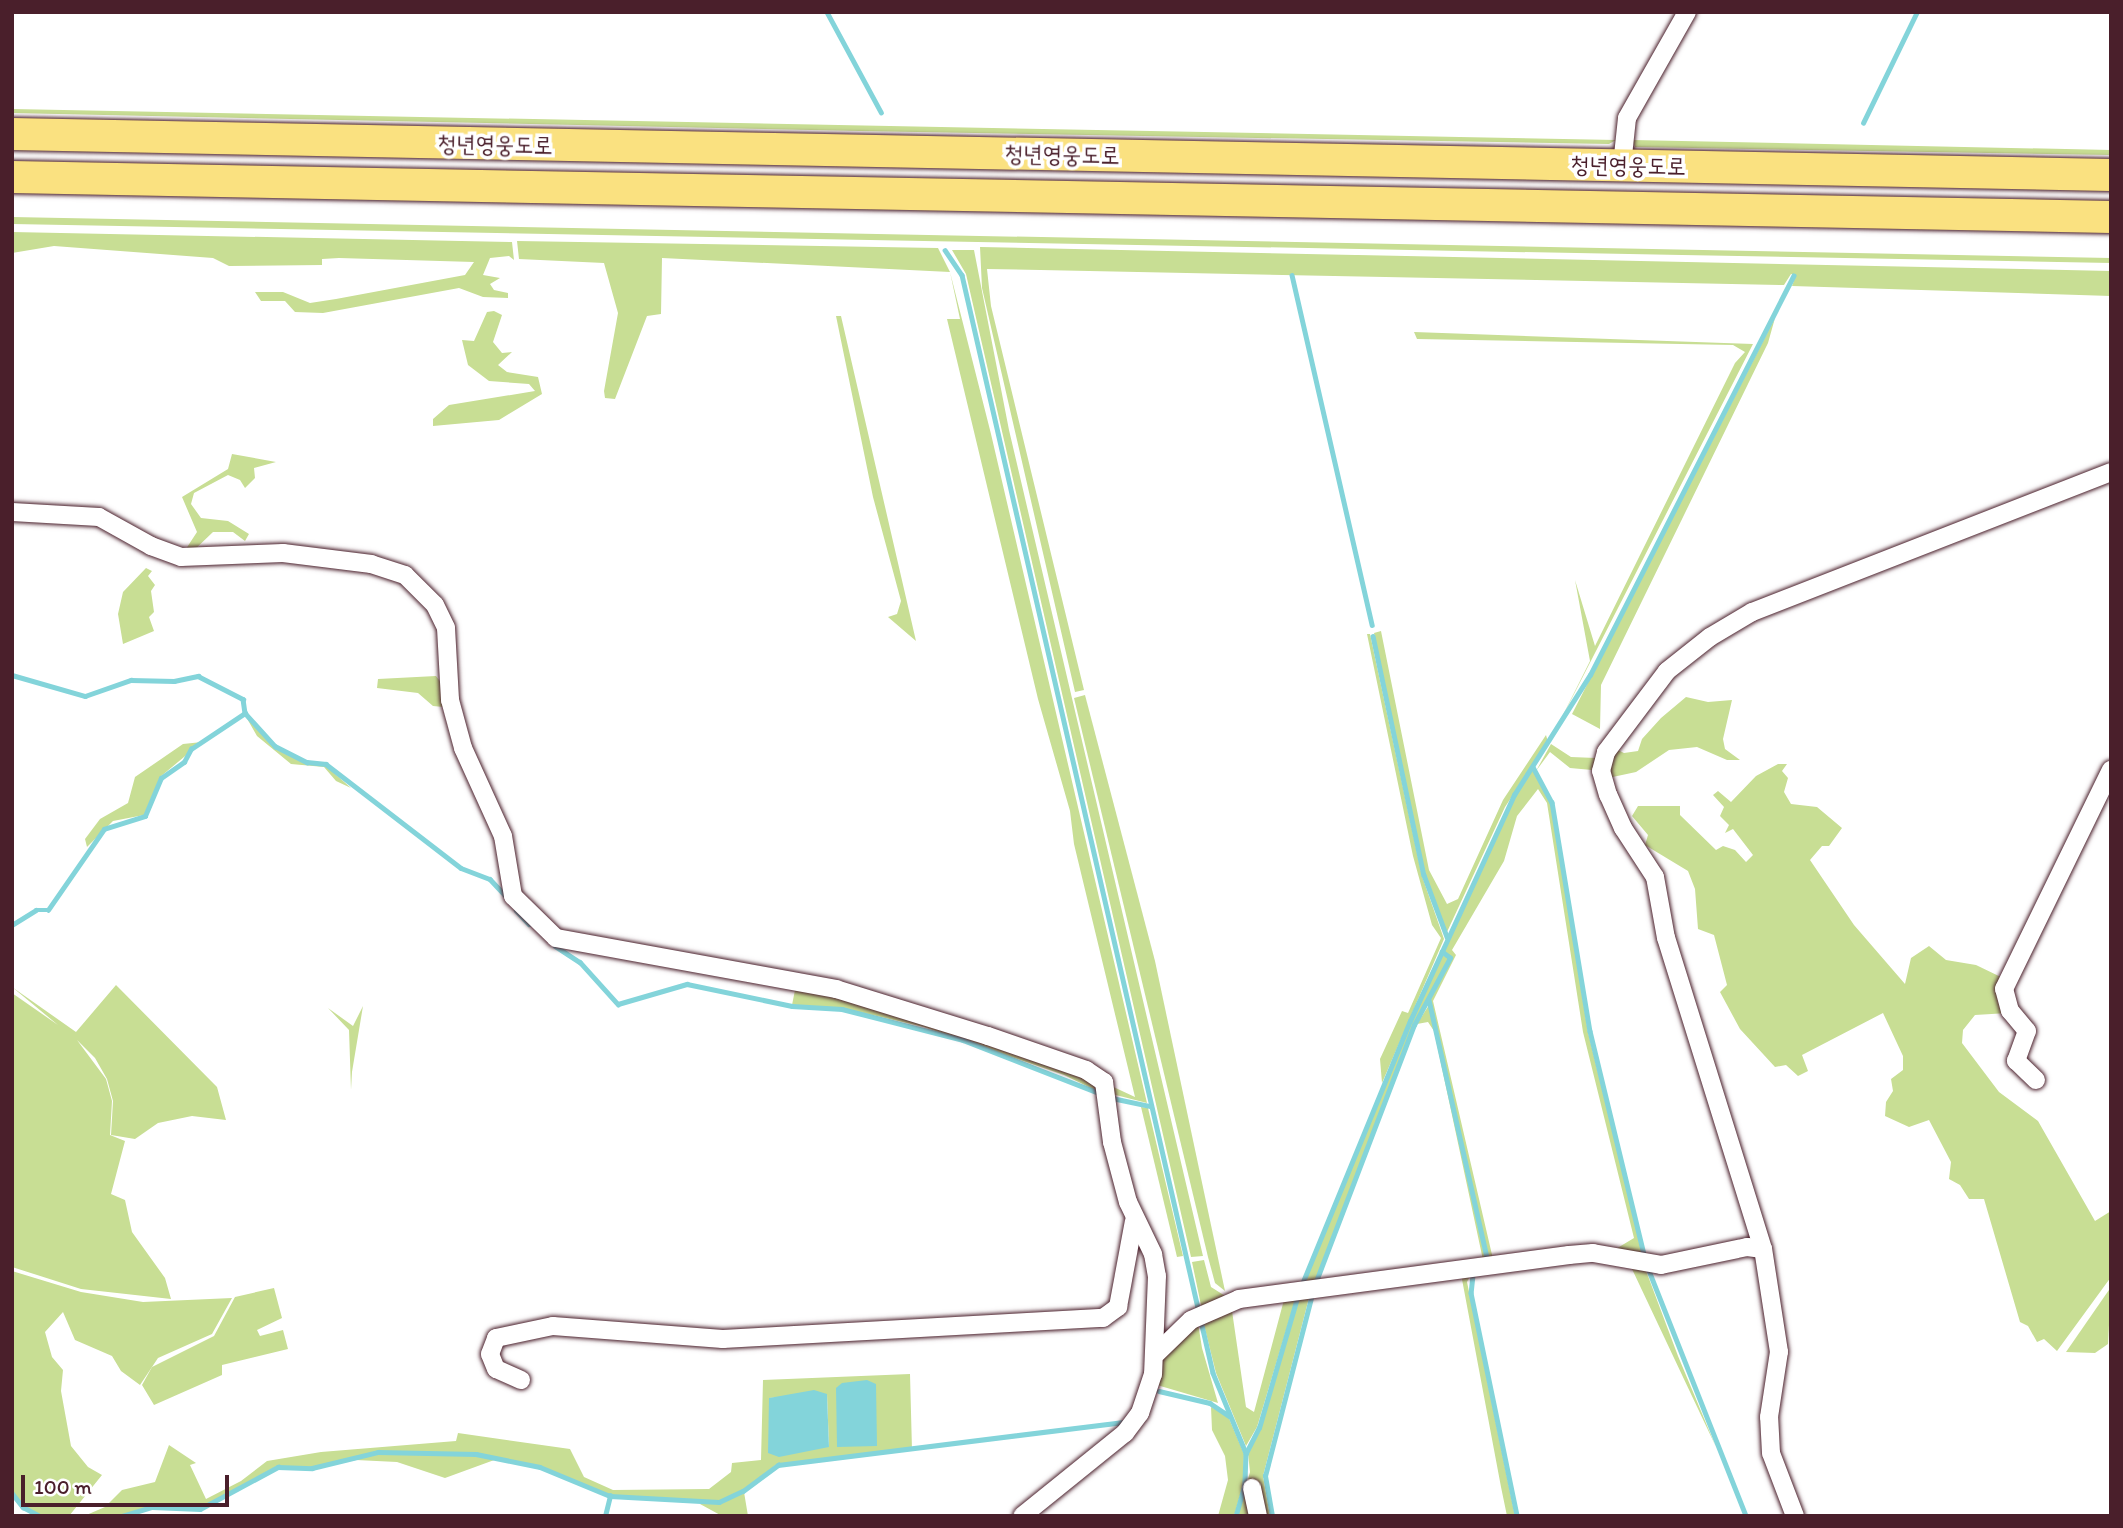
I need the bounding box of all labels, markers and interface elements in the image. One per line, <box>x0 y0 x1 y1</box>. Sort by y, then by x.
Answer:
street label: 청년영웅도로 <box>437 129 553 159</box>
street label: 청년영웅도로 <box>1004 139 1120 169</box>
street label: 청년영웅도로 <box>1570 150 1686 180</box>
scale bar <box>24 1462 233 1506</box>
text: 100 m <box>34 1474 92 1499</box>

